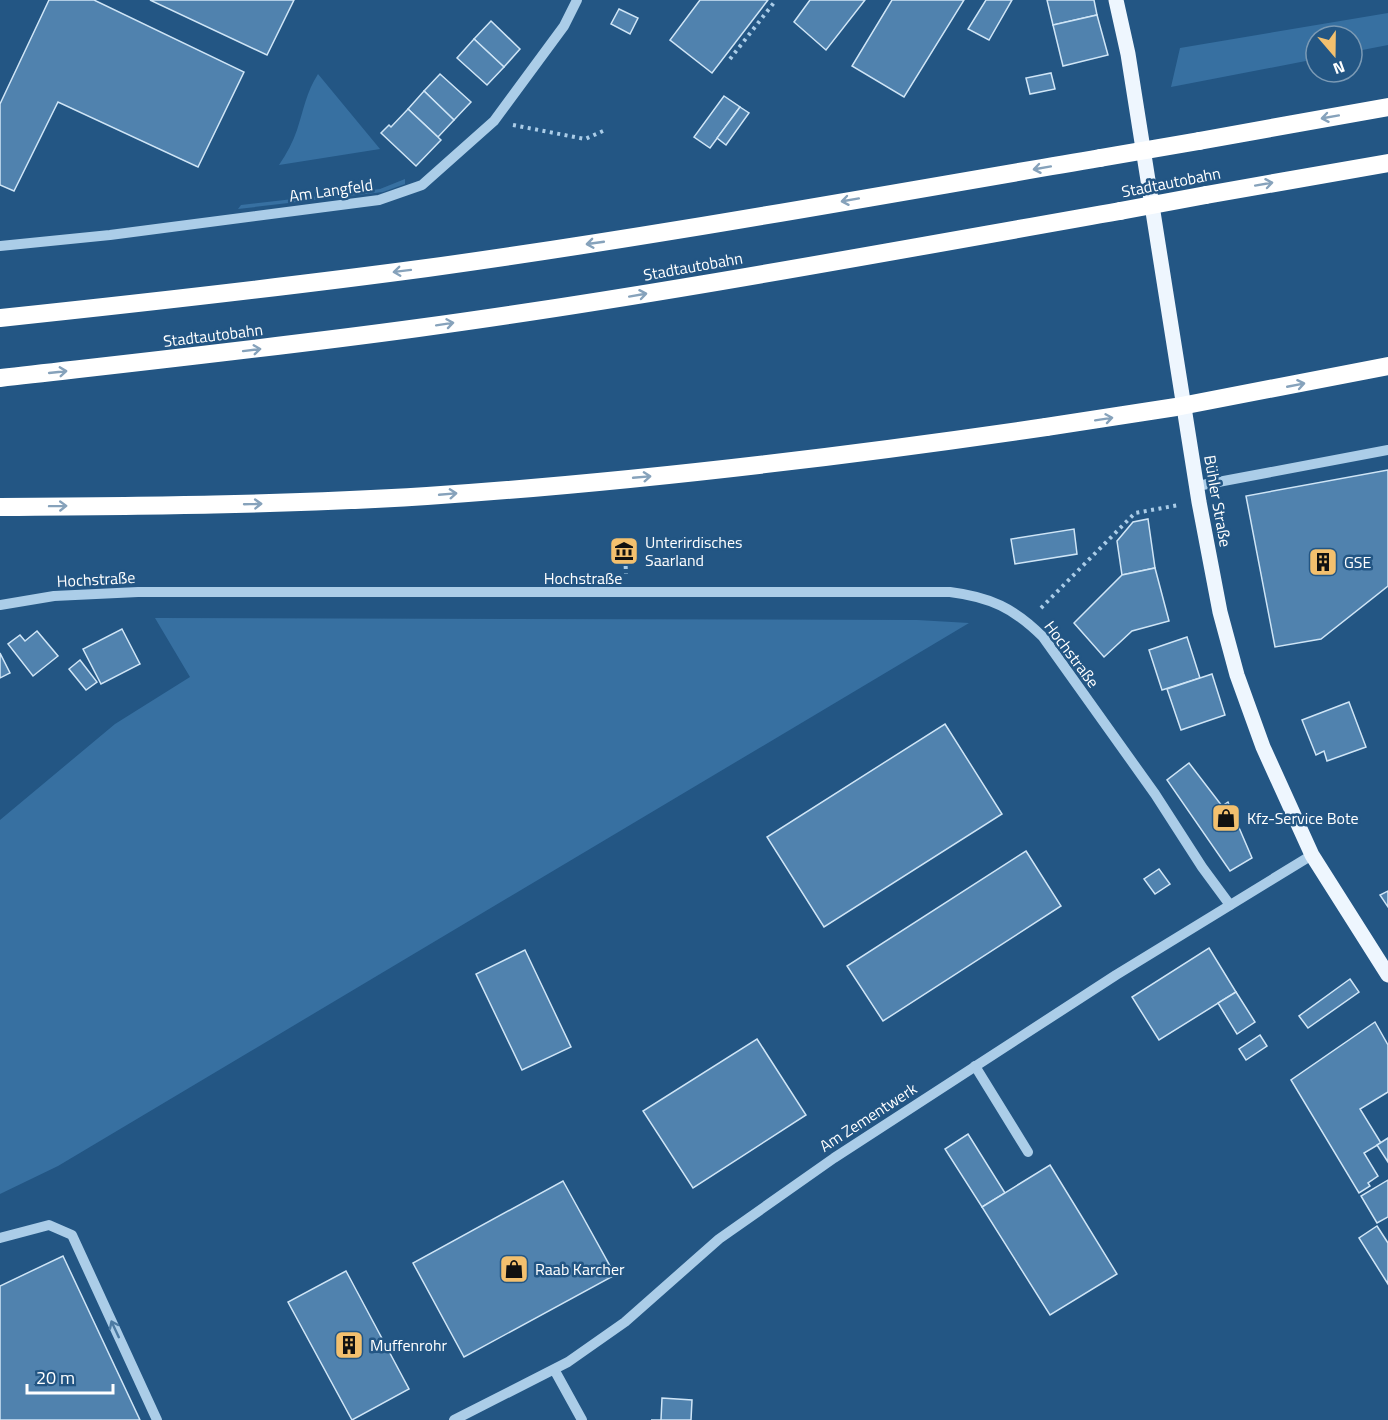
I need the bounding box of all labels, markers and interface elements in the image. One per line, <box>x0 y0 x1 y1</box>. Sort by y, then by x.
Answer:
north arrow <box>1304 24 1364 84</box>
text: N <box>1330 55 1348 81</box>
one-way arrow <box>1321 112 1341 123</box>
street label: Stadtautobahn <box>1119 161 1223 203</box>
one-way arrow <box>1033 162 1052 173</box>
street label: Am Langfeld <box>288 172 374 208</box>
one-way arrow <box>1254 179 1273 190</box>
one-way arrow <box>840 195 860 206</box>
one-way arrow <box>586 237 606 248</box>
street label: Stadtautobahn <box>641 245 745 287</box>
one-way arrow <box>393 265 413 276</box>
one-way arrow <box>628 289 647 300</box>
street label: Stadtautobahn <box>162 317 264 353</box>
one-way arrow <box>435 319 455 330</box>
one-way arrow <box>242 344 261 355</box>
one-way arrow <box>48 366 68 377</box>
one-way arrow <box>1285 379 1305 390</box>
one-way arrow <box>1093 413 1113 424</box>
street label: Bühler Straße <box>1198 453 1238 549</box>
one-way arrow <box>632 471 652 482</box>
one-way arrow <box>438 488 458 499</box>
one-way arrow <box>243 498 263 509</box>
one-way arrow <box>48 501 68 512</box>
place label: Unterirdisches Saarland <box>645 530 742 572</box>
museum icon: Unterirdisches Saarland <box>608 535 640 567</box>
building icon: GSE <box>1307 546 1339 578</box>
place label: GSE <box>1344 550 1372 574</box>
street label: Hochstraße <box>56 565 136 593</box>
street label: Hochstraße <box>544 566 622 590</box>
street label: Hochstraße <box>1039 615 1105 693</box>
shop icon: Kfz-Service Bote <box>1210 802 1242 834</box>
place label: Kfz-Service Bote <box>1247 806 1359 830</box>
street label: Am Zementwerk <box>815 1076 922 1158</box>
shop icon: Raab Karcher <box>498 1253 530 1285</box>
place label: Raab Karcher <box>535 1257 625 1281</box>
one-way arrow <box>109 1320 121 1338</box>
building icon: Muffenrohr <box>333 1329 365 1361</box>
place label: Muffenrohr <box>370 1333 447 1357</box>
scale bar <box>27 1357 112 1395</box>
text: 20 m <box>36 1364 75 1391</box>

